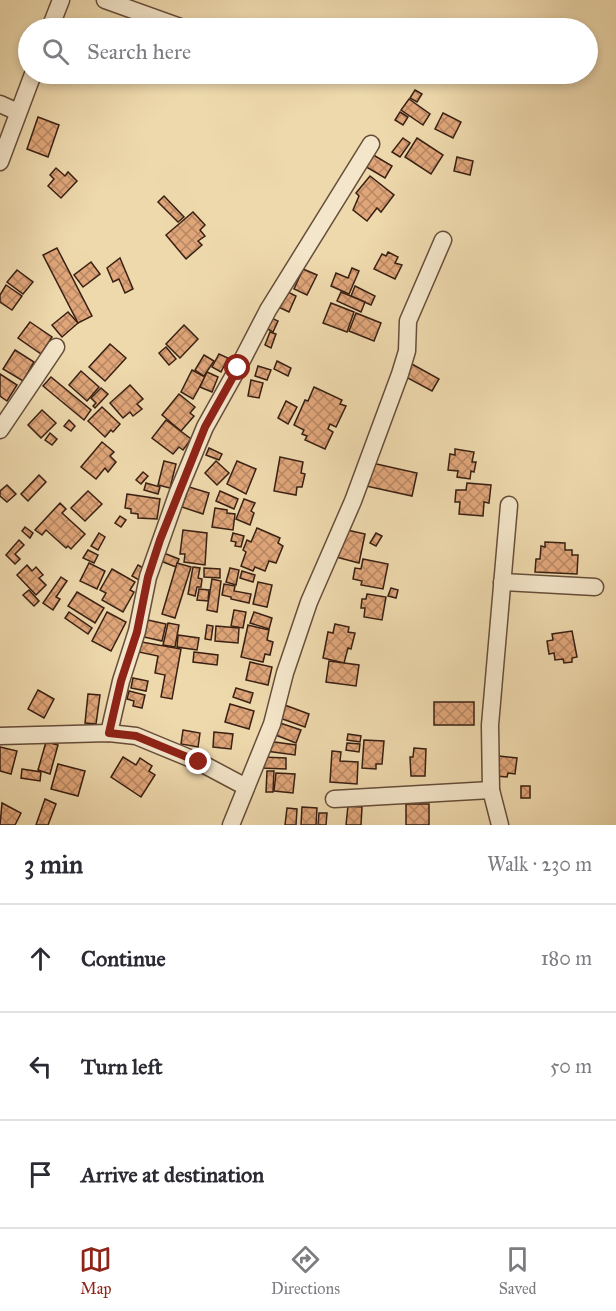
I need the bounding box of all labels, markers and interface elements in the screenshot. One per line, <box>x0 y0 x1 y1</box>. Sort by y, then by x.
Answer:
search box <box>18 18 598 84</box>
icon: search <box>39 35 72 68</box>
text: Search here <box>87 38 191 65</box>
route start <box>224 354 250 380</box>
route end <box>185 748 211 774</box>
text: 3 min <box>24 848 83 880</box>
text: Walk · 230 m <box>487 852 592 876</box>
icon: ahead <box>24 942 57 975</box>
text: Continue <box>81 945 166 972</box>
text: 180 m <box>541 946 592 970</box>
icon: left <box>24 1050 57 1083</box>
text: Turn left <box>81 1053 163 1080</box>
text: 50 m <box>550 1054 592 1078</box>
icon: arrive <box>24 1158 57 1191</box>
text: Arrive at destination <box>81 1161 264 1188</box>
tab: Map <box>79 1243 112 1298</box>
tab: Directions <box>271 1243 340 1298</box>
tab: Saved <box>499 1243 537 1298</box>

